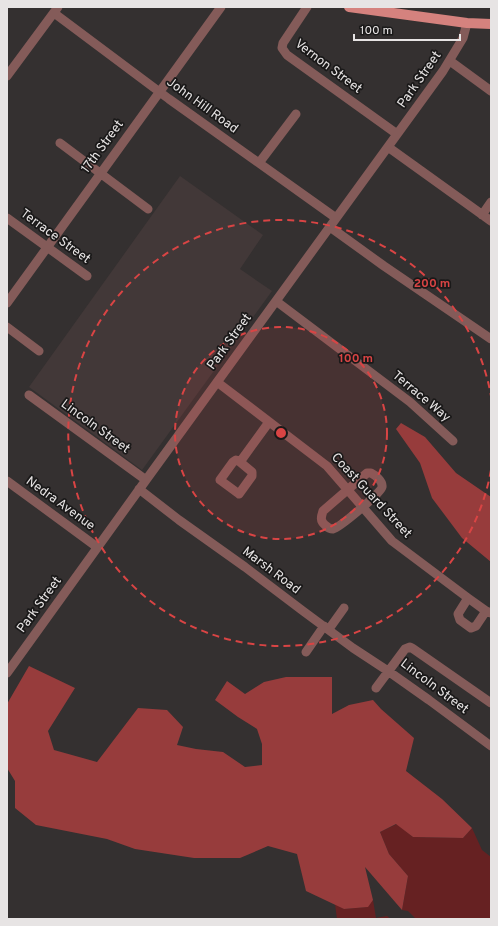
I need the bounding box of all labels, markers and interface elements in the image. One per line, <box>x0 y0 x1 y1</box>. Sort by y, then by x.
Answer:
scale bar <box>354 16 460 42</box>
text: 100 m <box>360 23 393 39</box>
street label: Vernon Street <box>291 36 365 98</box>
street label: Park Street <box>395 48 445 111</box>
street label: John Hill Road <box>163 75 241 137</box>
street label: 17th Street <box>78 117 128 177</box>
street label: Terrace Street <box>17 206 93 268</box>
text: 200 m <box>414 276 450 292</box>
street label: Park Street <box>204 311 256 373</box>
text: 100 m <box>339 351 373 367</box>
street label: Terrace Way <box>389 368 453 426</box>
street label: Lincoln Street <box>57 397 133 457</box>
centre of rings <box>274 426 288 440</box>
street label: Coast Guard Street <box>327 450 415 542</box>
street label: Nedra Avenue <box>22 474 98 534</box>
street label: Marsh Road <box>239 544 303 598</box>
street label: Park Street <box>14 574 66 636</box>
street label: Lincoln Street <box>397 656 471 718</box>

